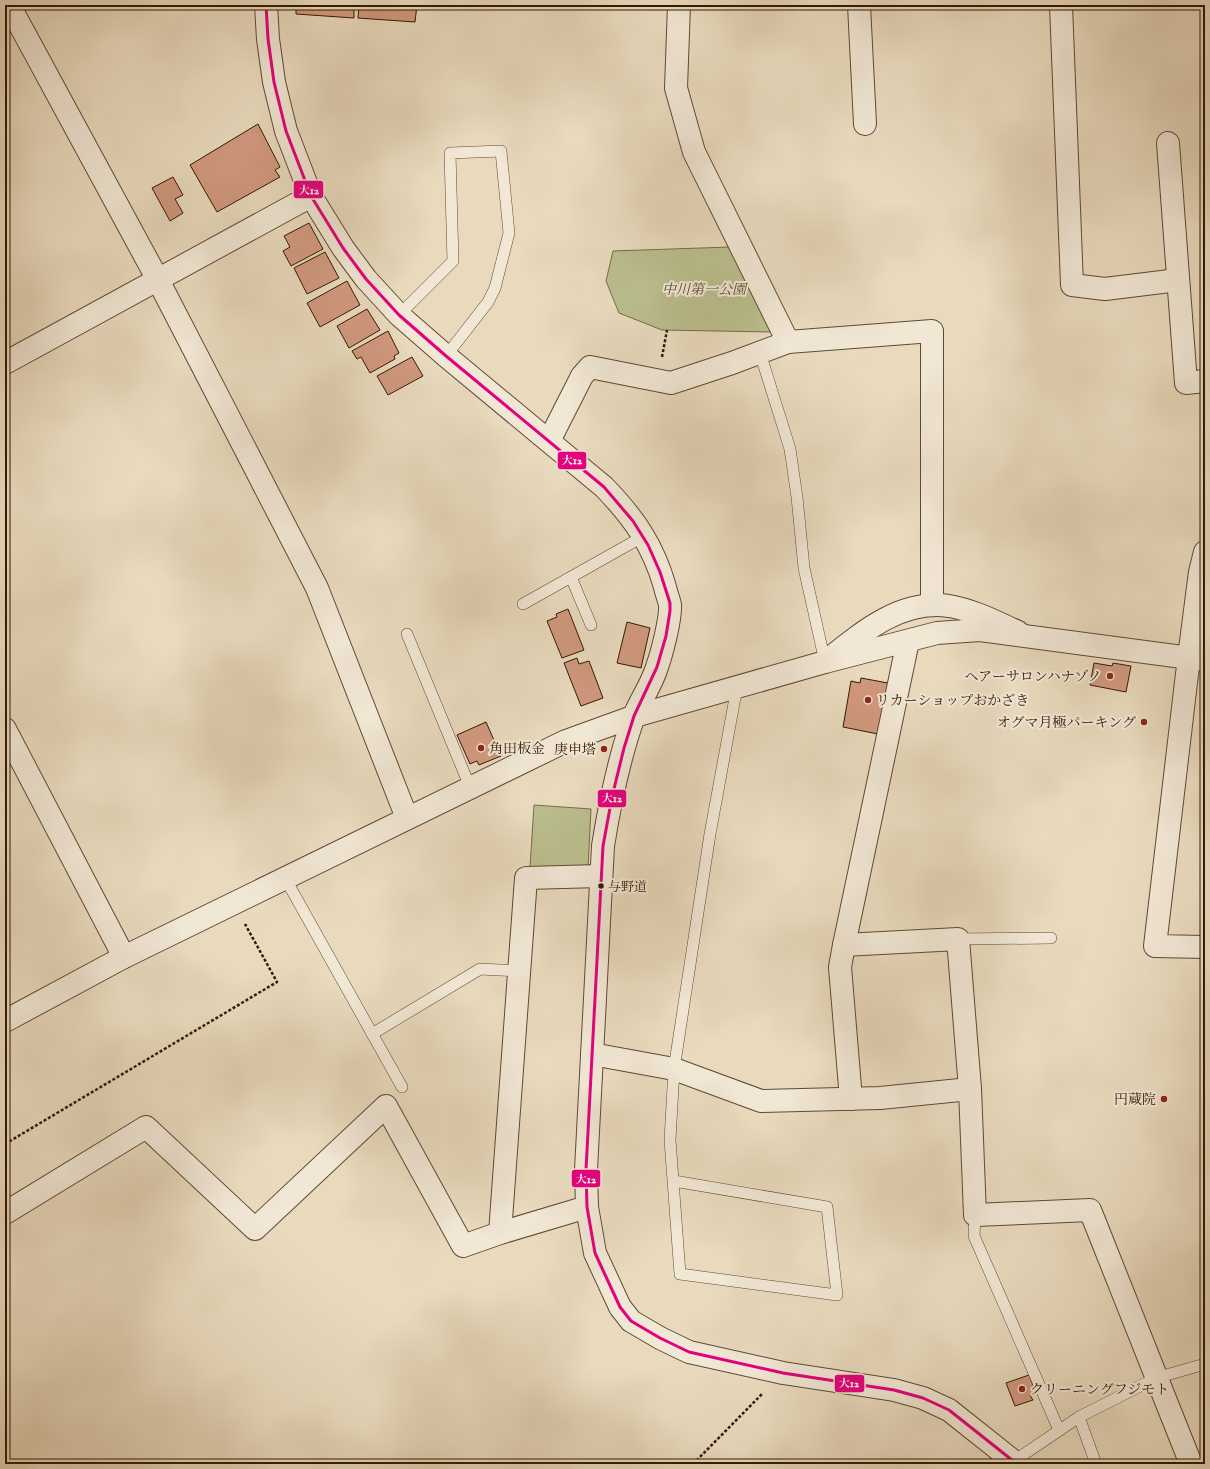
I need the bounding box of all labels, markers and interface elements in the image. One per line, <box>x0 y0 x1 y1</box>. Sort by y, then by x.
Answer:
line badge: 大12 <box>293 180 324 199</box>
text: 大12 <box>299 184 320 198</box>
park label: 中川第一公園 <box>662 281 748 299</box>
line badge: 大12 <box>557 451 587 470</box>
text: 大12 <box>562 454 583 468</box>
place label: ヘアーサロンハナゾノ <box>965 668 1102 686</box>
marker: ヘアーサロンハナゾノ <box>1105 671 1115 681</box>
place label: リカーショップおかざき <box>876 692 1029 710</box>
marker: リカーショップおかざき <box>863 695 873 705</box>
place label: オグマ月極パーキング <box>997 714 1136 732</box>
marker: オグマ月極パーキング <box>1139 717 1149 727</box>
place label: 角田板金 <box>489 740 545 758</box>
place label: 庚申塔 <box>554 741 596 759</box>
marker: 角田板金 <box>476 743 486 753</box>
marker: 庚申塔 <box>599 744 609 754</box>
line badge: 大12 <box>597 789 627 808</box>
text: 大12 <box>602 792 623 806</box>
place label: 与野道 <box>608 879 647 896</box>
marker: 与野道 <box>596 881 606 891</box>
place label: 円蔵院 <box>1114 1091 1156 1109</box>
marker: 円蔵院 <box>1159 1094 1169 1104</box>
line badge: 大12 <box>571 1169 601 1188</box>
text: 大12 <box>576 1173 597 1187</box>
line badge: 大12 <box>834 1374 865 1393</box>
text: 大12 <box>839 1377 860 1391</box>
place label: クリーニングフジモト <box>1030 1381 1169 1399</box>
marker: クリーニングフジモト <box>1017 1384 1027 1394</box>

